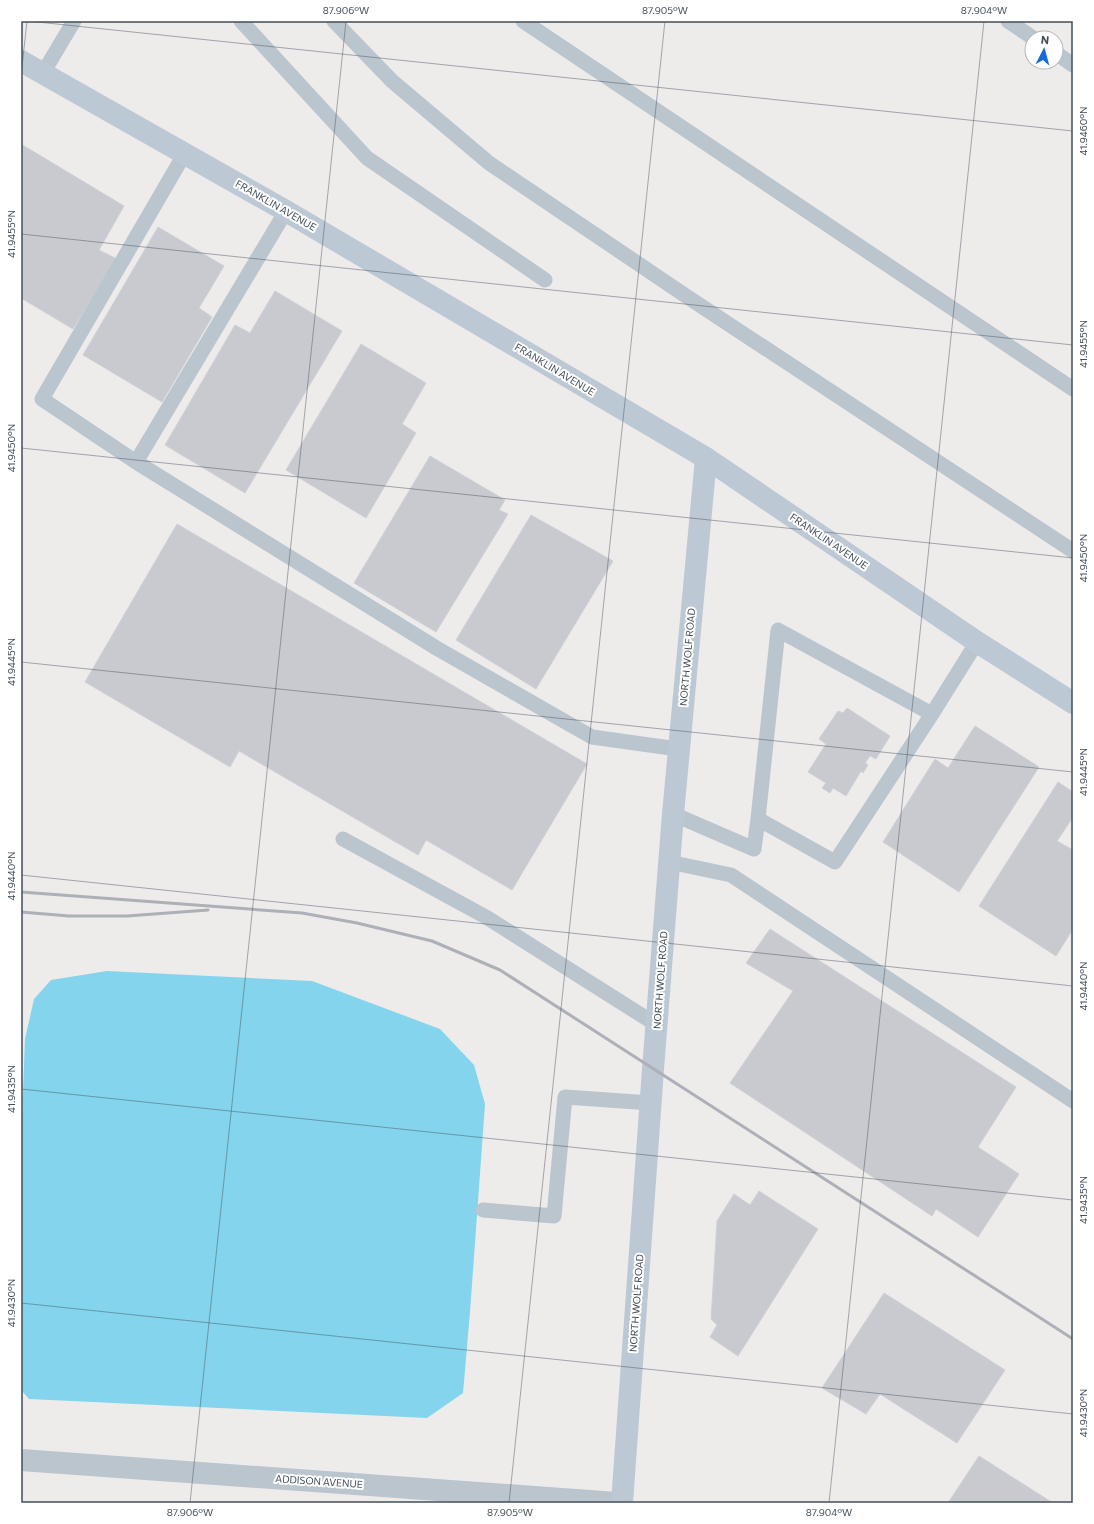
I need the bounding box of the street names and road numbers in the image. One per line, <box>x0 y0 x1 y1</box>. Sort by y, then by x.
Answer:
street label: FRANKLIN AVENUE <box>233 177 319 233</box>
street label: FRANKLIN AVENUE <box>513 340 597 398</box>
street label: FRANKLIN AVENUE <box>788 510 870 572</box>
street label: NORTH WOLF ROAD <box>677 608 697 706</box>
street label: NORTH WOLF ROAD <box>651 931 669 1029</box>
street label: NORTH WOLF ROAD <box>627 1254 645 1352</box>
street label: ADDISON AVENUE <box>275 1472 363 1490</box>

